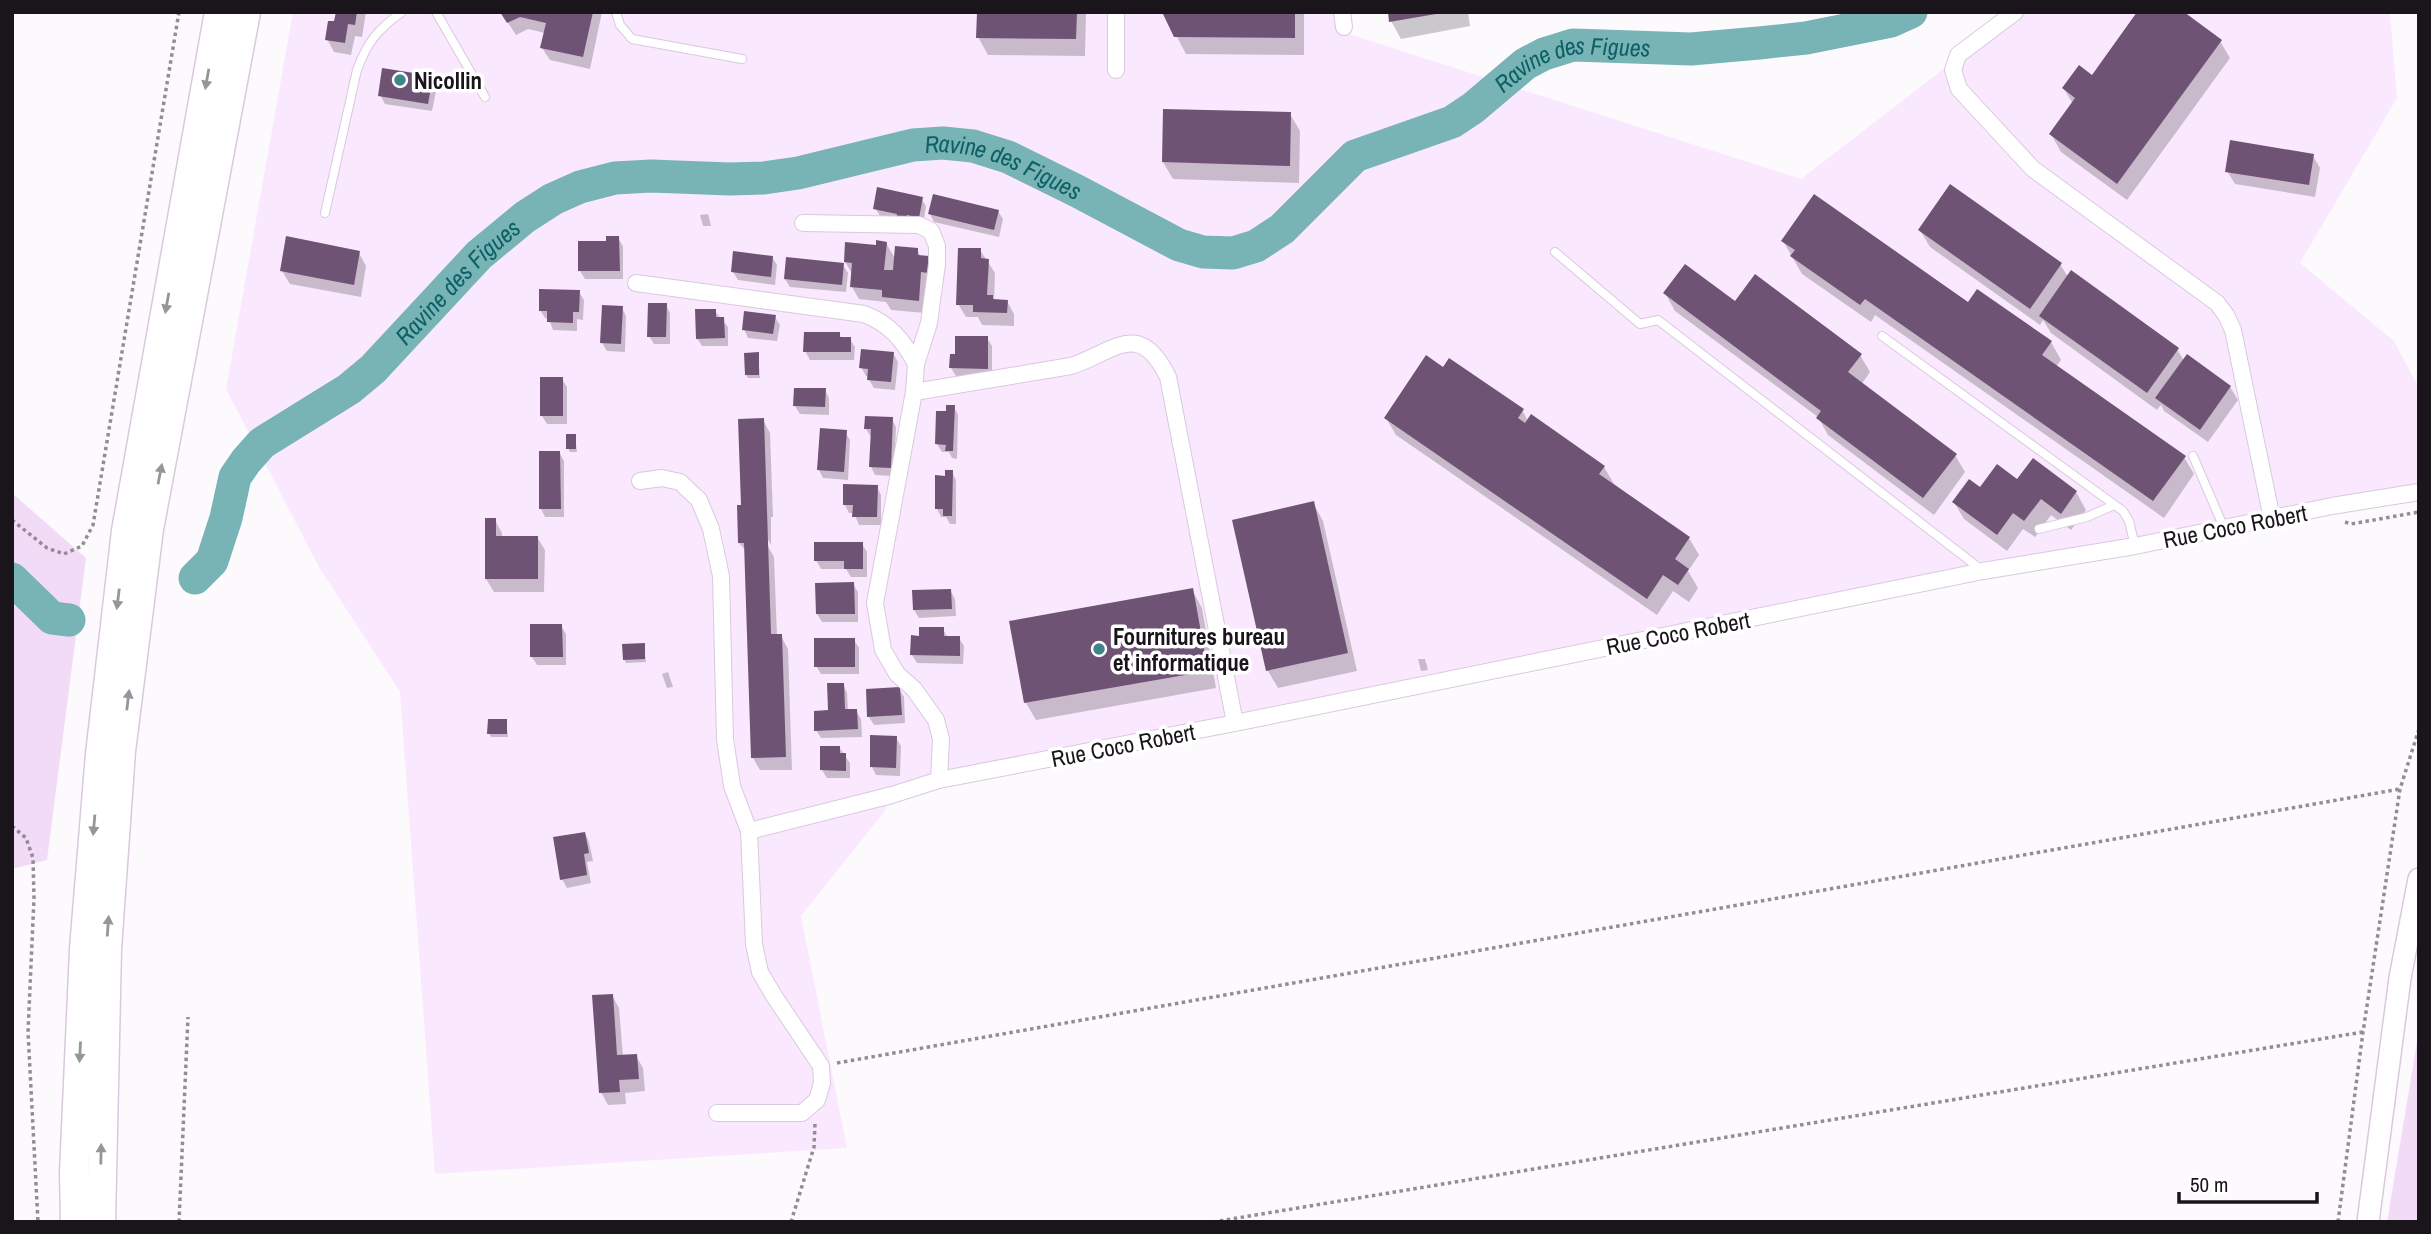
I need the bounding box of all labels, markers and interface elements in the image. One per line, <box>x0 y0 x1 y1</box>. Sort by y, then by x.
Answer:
water label: Ravine des Figues <box>1487 29 1651 99</box>
place label: Nicollin <box>414 65 482 96</box>
one-way arrow <box>201 68 212 90</box>
marker: Nicollin <box>392 72 408 88</box>
water label: Ravine des Figues <box>924 127 1087 207</box>
water label: Ravine des Figues <box>388 212 527 351</box>
one-way arrow <box>161 292 172 314</box>
one-way arrow <box>154 463 165 485</box>
street label: Rue Coco Robert <box>2161 497 2309 555</box>
one-way arrow <box>113 588 124 610</box>
street label: Rue Coco Robert <box>1604 604 1752 662</box>
place label: Fournitures bureau et informatique <box>1113 621 1285 678</box>
marker: Fournitures bureau et informatique <box>1091 641 1107 657</box>
one-way arrow <box>122 688 133 710</box>
street label: Rue Coco Robert <box>1049 716 1197 774</box>
one-way arrow <box>88 814 99 836</box>
one-way arrow <box>103 915 114 937</box>
one-way arrow <box>74 1041 85 1063</box>
one-way arrow <box>96 1142 107 1164</box>
scale bar <box>2179 1160 2317 1204</box>
text: 50 m <box>2190 1170 2228 1199</box>

